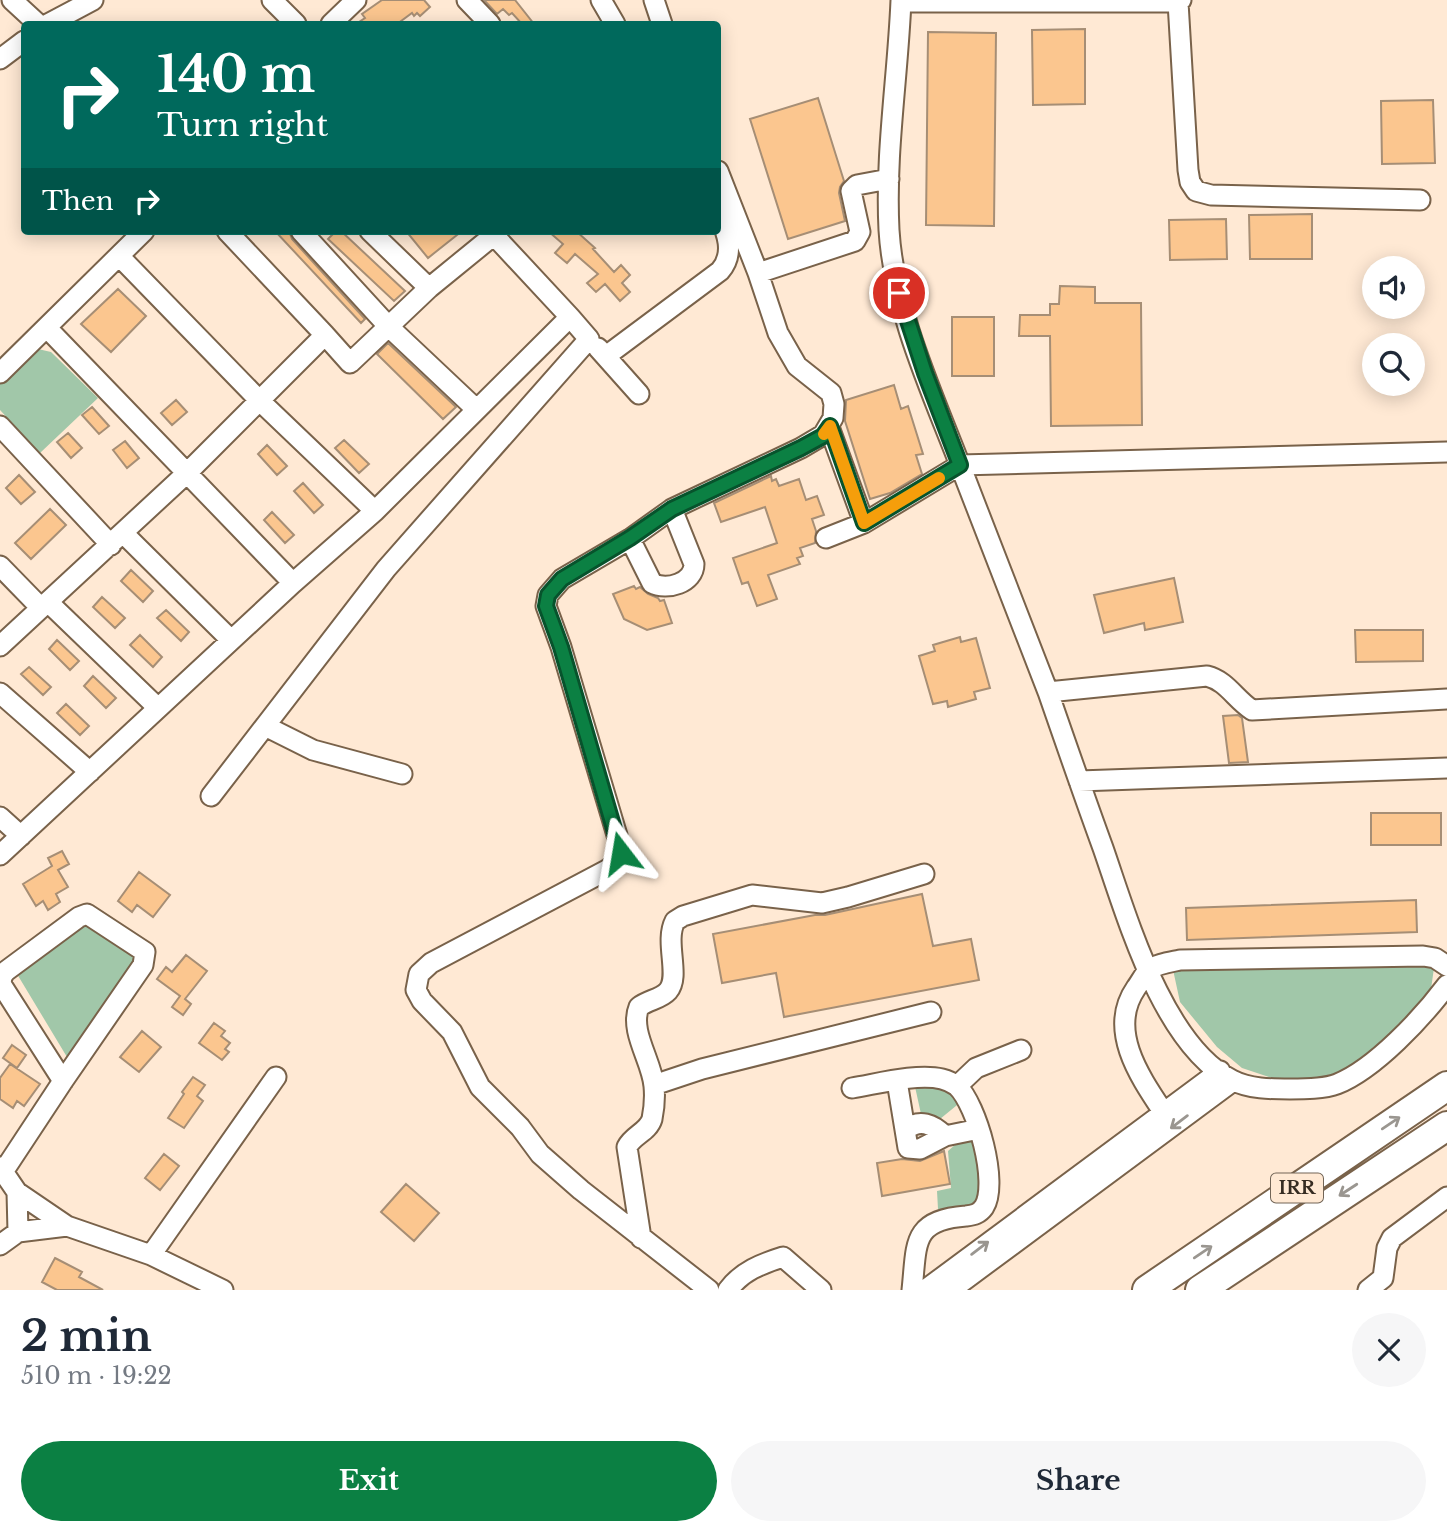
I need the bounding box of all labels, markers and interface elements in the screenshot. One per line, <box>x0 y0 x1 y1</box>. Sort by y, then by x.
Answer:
text: 140 m <box>157 44 315 105</box>
icon: right <box>42 49 133 140</box>
text: Turn right <box>157 105 328 145</box>
icon: right <box>128 182 166 220</box>
text: Then <box>42 185 114 217</box>
map controls <box>1362 256 1425 396</box>
button: sound <box>1362 256 1425 319</box>
pin <box>869 263 929 323</box>
icon: arrive <box>880 274 918 312</box>
button: search <box>1362 333 1425 396</box>
position arrow <box>584 816 658 890</box>
one-way arrow <box>1170 1115 1189 1129</box>
one-way arrow <box>1381 1116 1400 1131</box>
road number: IRR <box>1271 1174 1323 1203</box>
one-way arrow <box>1339 1183 1359 1197</box>
one-way arrow <box>970 1241 988 1256</box>
one-way arrow <box>1193 1244 1212 1259</box>
text: 2 min <box>21 1310 152 1362</box>
button: close <box>1352 1313 1426 1387</box>
text: 510 m · 19:22 <box>21 1362 172 1390</box>
button: Exit <box>21 1441 717 1521</box>
button: Share <box>731 1441 1426 1521</box>

